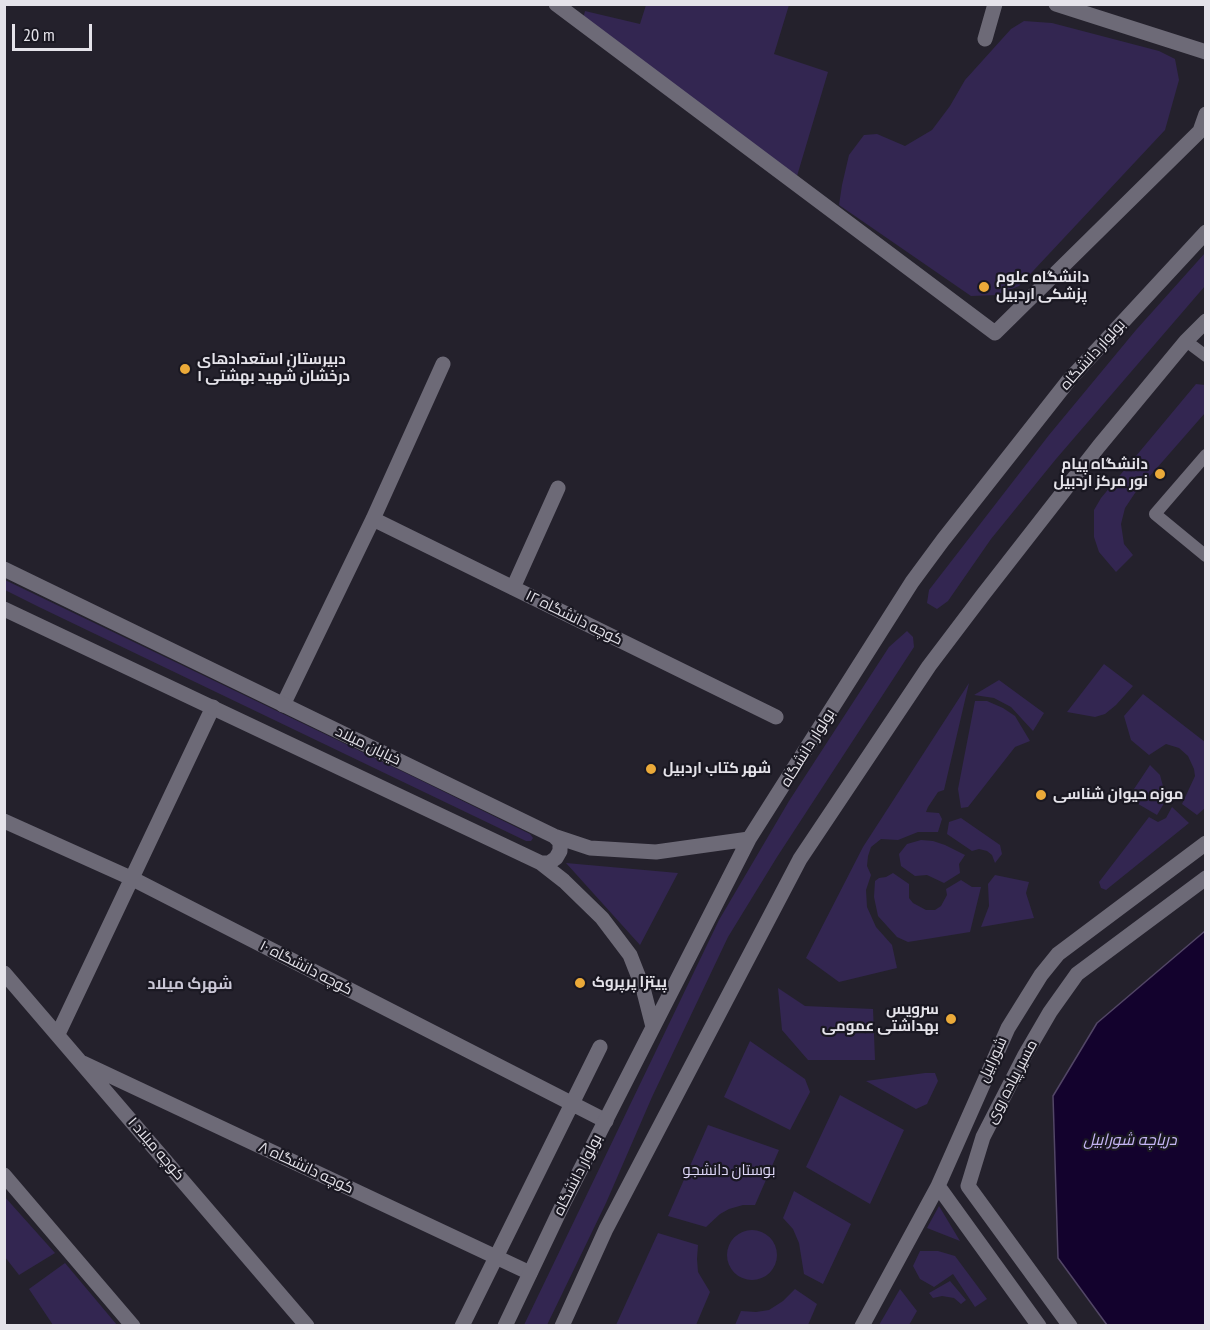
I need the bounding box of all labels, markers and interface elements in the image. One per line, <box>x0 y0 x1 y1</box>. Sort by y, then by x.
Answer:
scale bar <box>15 12 94 50</box>
text: 20 m <box>23 23 55 46</box>
place label: دانشگاه علوم پزشکی اردبیل <box>996 269 1089 304</box>
marker: دانشگاه علوم پزشکی اردبیل <box>977 280 991 294</box>
street label: بولوار دانشگاه <box>1057 316 1129 394</box>
place label: دبیرستان استعدادهای درخشان شهید بهشتی ۱ <box>197 351 350 386</box>
marker: دبیرستان استعدادهای درخشان شهید بهشتی ۱ <box>178 362 192 376</box>
place label: دانشگاه پیام نور مرکز اردبیل <box>1053 456 1148 491</box>
marker: دانشگاه پیام نور مرکز اردبیل <box>1153 467 1167 481</box>
street label: کوچه دانشگاه ۱۲ <box>522 587 626 649</box>
street label: بولوار دانشگاه <box>777 706 839 790</box>
street label: خیابان میلاد <box>333 723 403 769</box>
place label: شهر کتاب اردبیل <box>663 760 771 778</box>
marker: شهر کتاب اردبیل <box>644 762 658 776</box>
place label: موزه حیوان شناسی <box>1053 786 1183 804</box>
marker: موزه حیوان شناسی <box>1034 788 1048 802</box>
street label: کوچه دانشگاه ۱۰ <box>257 937 355 999</box>
district label: شهرک میلاد <box>147 974 233 994</box>
place label: پیتزا پرپروک <box>592 974 667 992</box>
marker: پیتزا پرپروک <box>573 976 587 990</box>
place label: سرویس بهداشتی عمومی <box>822 1001 939 1036</box>
marker: سرویس بهداشتی عمومی <box>944 1012 958 1026</box>
street label: شورابیل <box>975 1034 1011 1086</box>
street label: مسیر پیاده روی <box>982 1037 1042 1127</box>
street label: کوچه میلاد ۱ <box>124 1114 188 1184</box>
water label: دریاچه شورابیل <box>1083 1130 1177 1150</box>
street label: بولوار دانشگاه <box>550 1131 606 1219</box>
street label: کوچه دانشگاه ۸ <box>256 1138 356 1198</box>
park label: بوستان دانشجو <box>683 1162 775 1180</box>

